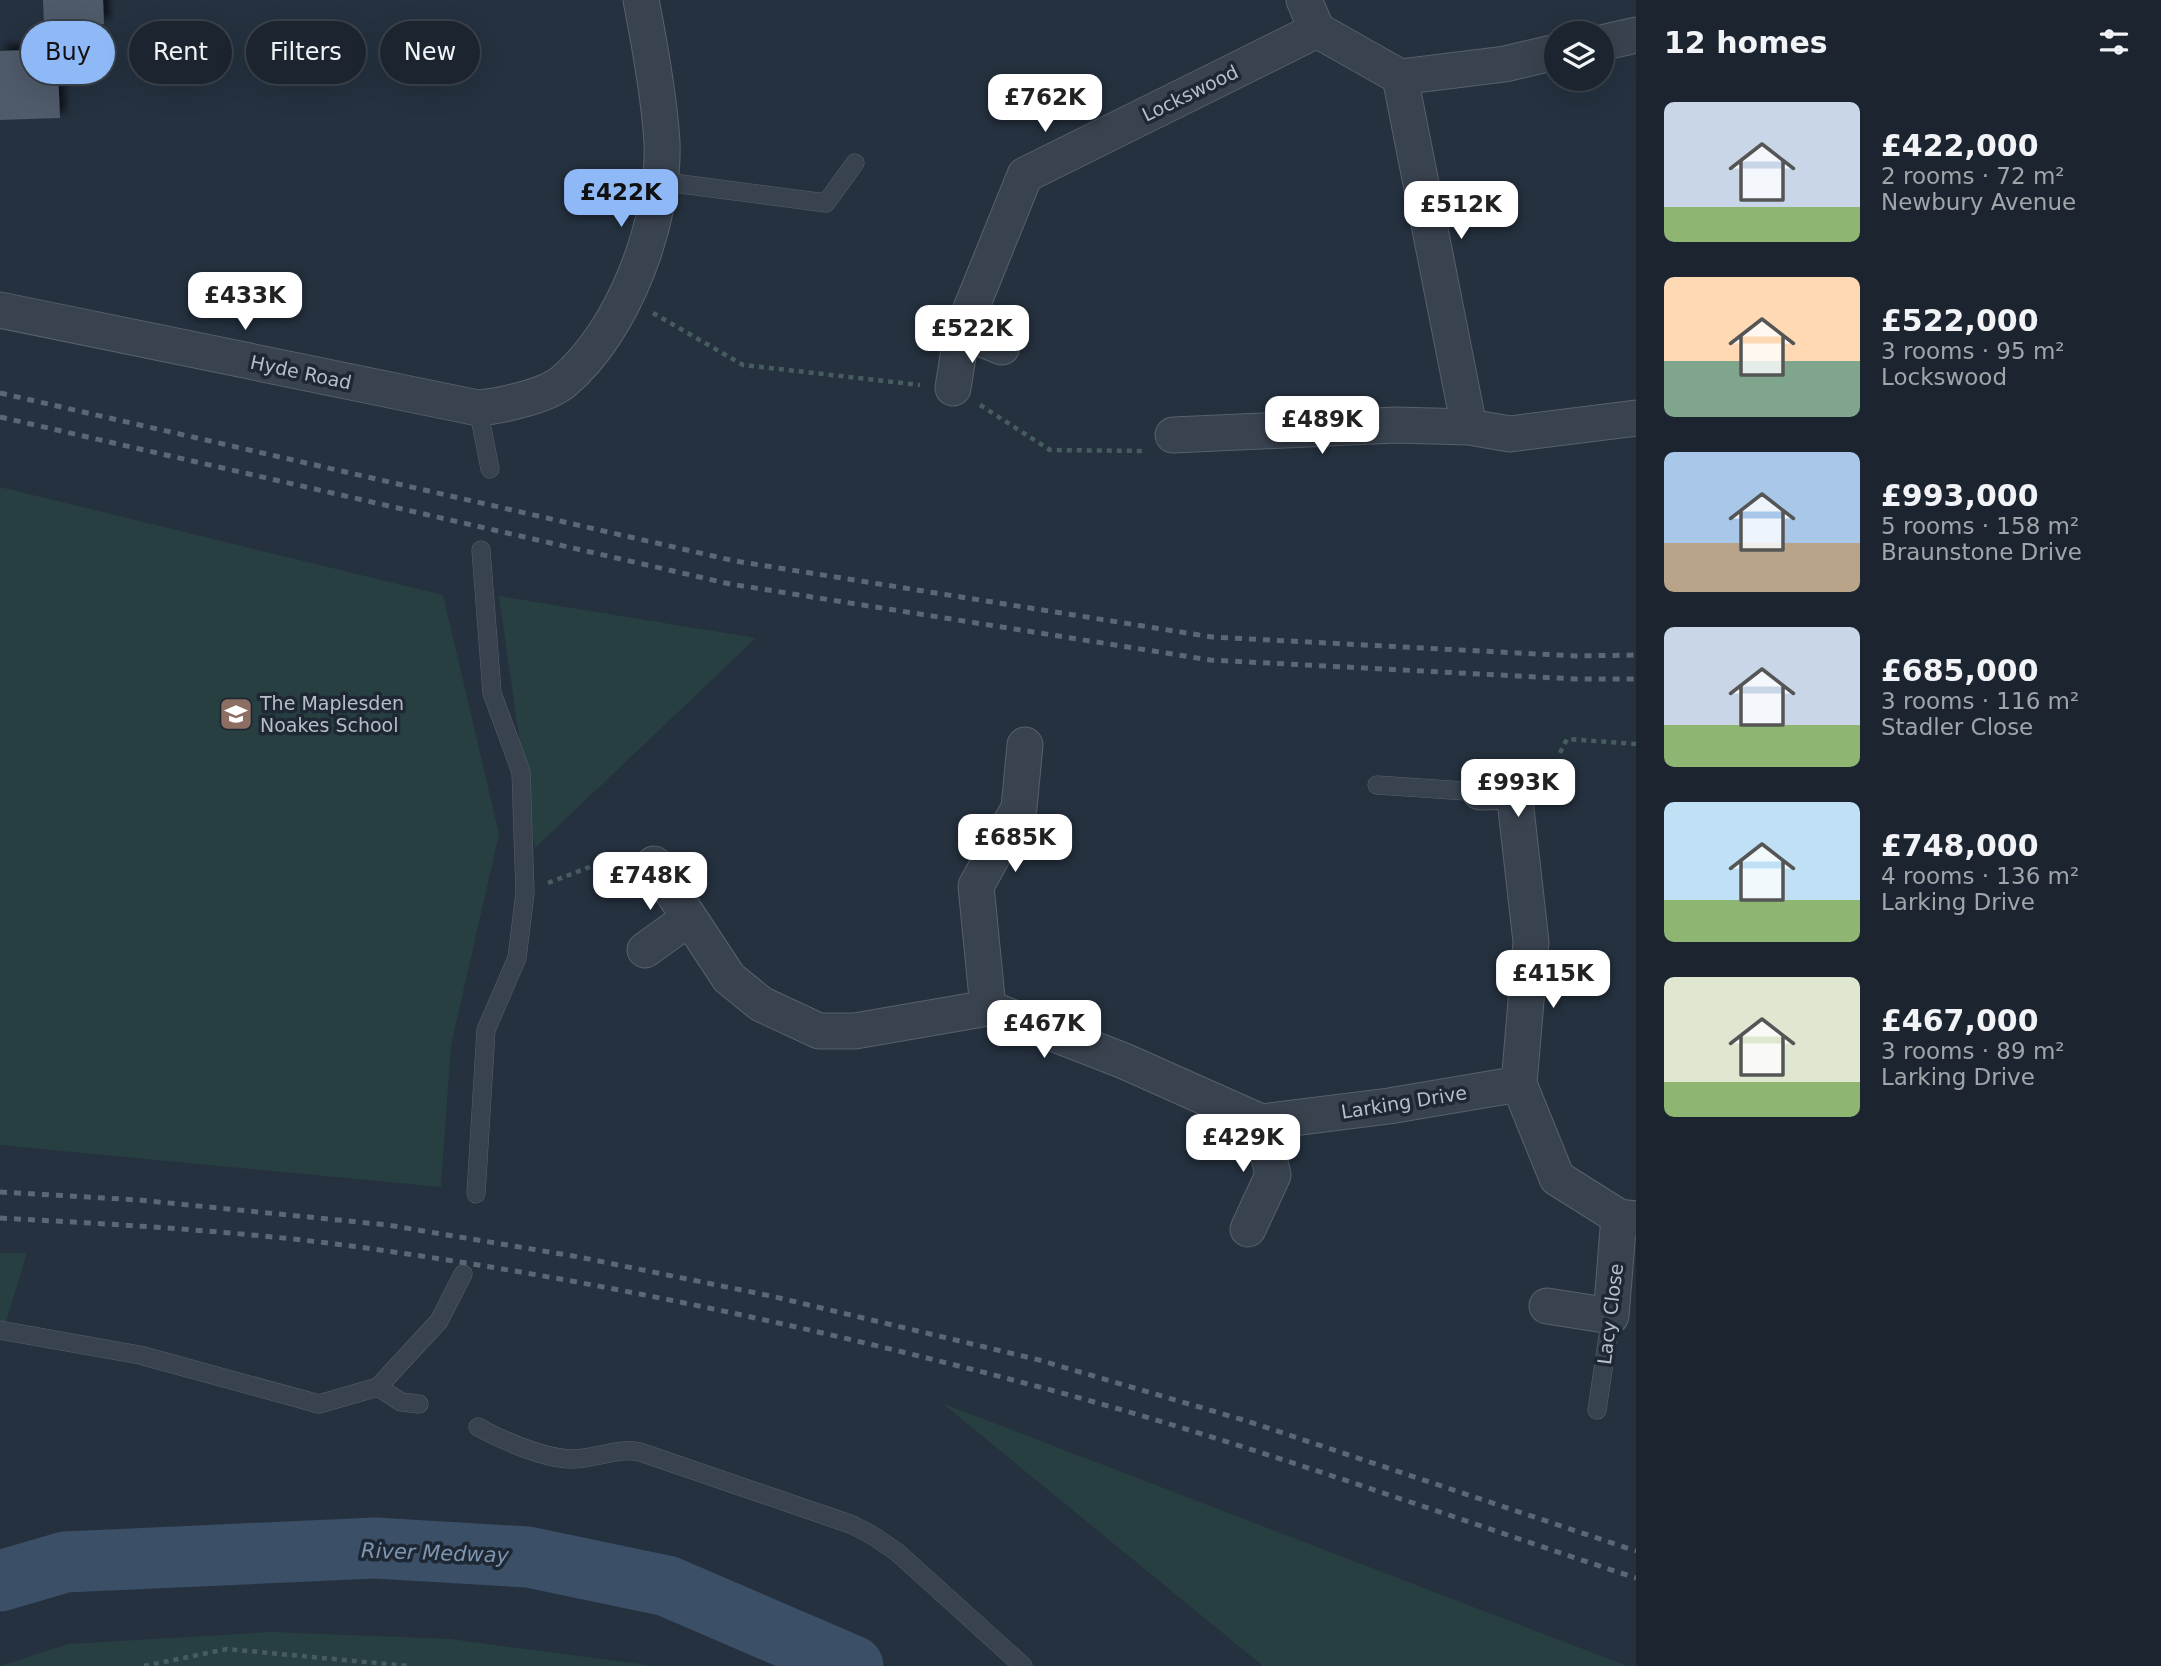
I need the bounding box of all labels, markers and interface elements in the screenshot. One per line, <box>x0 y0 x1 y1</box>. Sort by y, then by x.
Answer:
chip: Buy <box>21 21 115 84</box>
chip: Rent <box>129 21 232 84</box>
chip: Filters <box>246 21 366 84</box>
chip: New <box>380 21 480 84</box>
map controls <box>1544 21 1614 91</box>
button: layers <box>1544 21 1614 91</box>
icon: filters <box>2095 23 2133 61</box>
text: 12 homes <box>1664 25 1828 60</box>
street label: Lockswood <box>1138 60 1242 126</box>
pin: £762K <box>996 74 1094 134</box>
text: £762K <box>1004 84 1086 110</box>
text: £422,000 <box>1881 128 2039 163</box>
icon: home <box>1720 130 1804 214</box>
text: 2 rooms · 72 m² <box>1881 163 2065 189</box>
pin: £422K <box>572 170 670 229</box>
text: £422K <box>580 179 662 205</box>
pin: £512K <box>1412 182 1510 241</box>
text: Newbury Avenue <box>1881 189 2076 215</box>
text: £512K <box>1420 191 1502 217</box>
pin: £433K <box>196 272 294 332</box>
text: £433K <box>204 282 286 308</box>
text: £522,000 <box>1881 303 2039 338</box>
icon: home <box>1720 305 1804 389</box>
pin: £522K <box>923 306 1021 365</box>
text: £522K <box>931 315 1013 341</box>
text: 3 rooms · 95 m² <box>1881 338 2065 364</box>
street label: Hyde Road <box>248 351 354 393</box>
text: Lockswood <box>1881 364 2007 390</box>
pin: £489K <box>1273 396 1371 456</box>
text: £489K <box>1281 406 1363 432</box>
text: £993,000 <box>1881 478 2039 513</box>
icon: home <box>1720 480 1804 564</box>
text: 5 rooms · 158 m² <box>1881 513 2079 539</box>
text: Braunstone Drive <box>1881 539 2082 565</box>
text: £685,000 <box>1881 653 2039 688</box>
icon: home <box>1720 655 1804 739</box>
text: 3 rooms · 116 m² <box>1881 688 2079 714</box>
place label: The Maplesden Noakes School <box>259 692 404 736</box>
school or university icon: The Maplesden Noakes School <box>217 695 255 733</box>
text: Stadler Close <box>1881 714 2033 740</box>
pin: £993K <box>1469 760 1567 819</box>
text: £993K <box>1477 769 1559 795</box>
pin: £685K <box>966 814 1064 874</box>
text: £685K <box>974 824 1056 850</box>
text: £748,000 <box>1881 828 2039 863</box>
icon: home <box>1720 830 1804 914</box>
pin: £748K <box>601 852 699 912</box>
text: £748K <box>609 862 691 888</box>
text: 4 rooms · 136 m² <box>1881 863 2079 889</box>
text: Larking Drive <box>1881 889 2035 915</box>
pin: £415K <box>1504 950 1602 1010</box>
text: £415K <box>1512 960 1594 986</box>
pin: £467K <box>995 1000 1093 1060</box>
text: £467,000 <box>1881 1003 2039 1038</box>
icon: home <box>1720 1005 1804 1089</box>
text: £467K <box>1003 1010 1085 1036</box>
text: 3 rooms · 89 m² <box>1881 1038 2065 1064</box>
text: Larking Drive <box>1881 1064 2035 1090</box>
street label: Larking Drive <box>1339 1081 1469 1123</box>
pin: £429K <box>1194 1114 1292 1174</box>
text: £429K <box>1202 1124 1284 1150</box>
street label: Lacy Close <box>1593 1262 1627 1366</box>
water label: River Medway <box>361 1538 510 1568</box>

